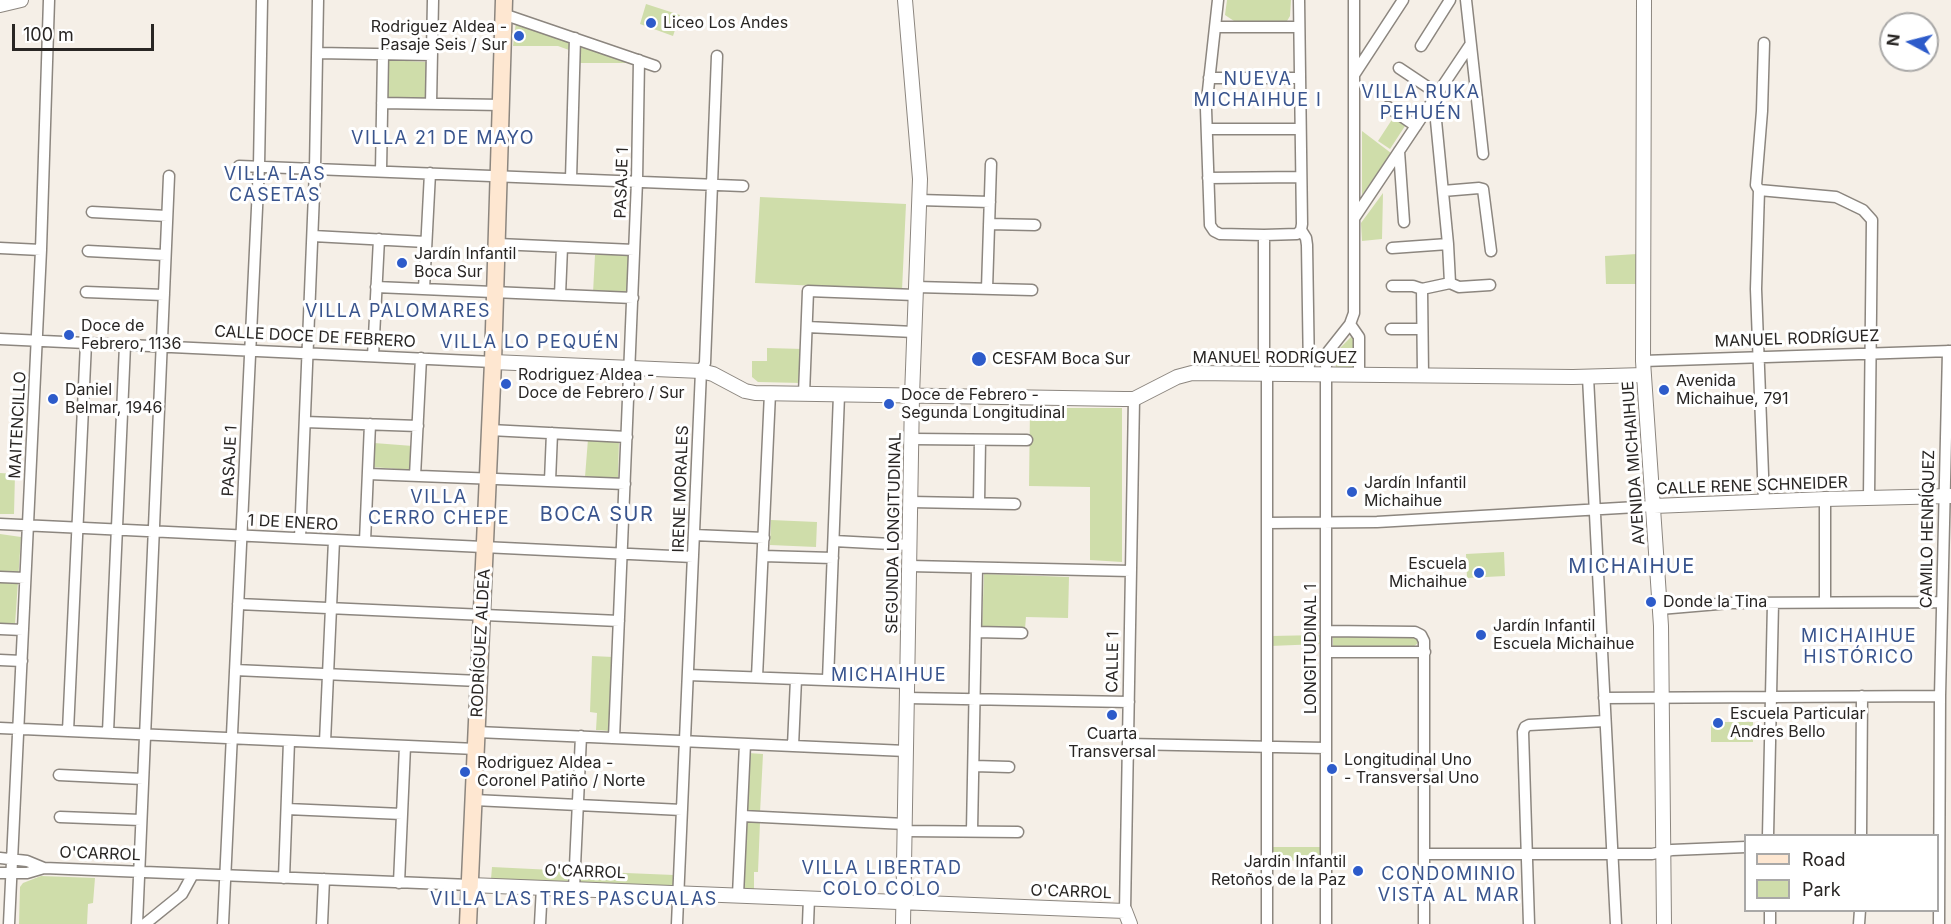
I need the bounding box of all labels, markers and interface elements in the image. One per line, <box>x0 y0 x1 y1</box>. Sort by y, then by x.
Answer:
scale bar <box>15 12 158 50</box>
north arrow <box>1879 12 1939 72</box>
place label: Liceo Los Andes <box>663 13 788 33</box>
marker: Liceo Los Andes <box>644 16 658 30</box>
place label: Rodriguez Aldea - Pasaje Seis / Sur <box>371 17 507 55</box>
text: 100 m <box>23 24 74 45</box>
marker: Rodriguez Aldea - Pasaje Seis / Sur <box>512 29 526 43</box>
text: N <box>1882 33 1904 47</box>
district label: NUEVA MICHAIHUE I <box>1194 69 1322 112</box>
district label: VILLA RUKA PEHUÉN <box>1361 82 1481 124</box>
district label: VILLA 21 DE MAYO <box>351 128 535 150</box>
street label: PASAJE 1 <box>611 147 633 219</box>
district label: VILLA LAS CASETAS <box>224 164 326 207</box>
place label: Jardín Infantil Boca Sur <box>414 244 516 282</box>
marker: Jardín Infantil Boca Sur <box>395 256 409 270</box>
district label: VILLA PALOMARES <box>305 301 491 323</box>
place label: Doce de Febrero, 1136 <box>81 316 181 354</box>
street label: CALLE DOCE DE FEBRERO <box>214 322 416 352</box>
street label: MANUEL RODRÍGUEZ <box>1714 327 1880 351</box>
marker: Doce de Febrero, 1136 <box>62 328 76 342</box>
district label: VILLA LO PEQUÉN <box>440 332 620 354</box>
street label: MANUEL RODRÍGUEZ <box>1193 348 1357 368</box>
place label: CESFAM Boca Sur <box>992 349 1130 369</box>
marker: CESFAM Boca Sur <box>970 350 988 368</box>
place label: Rodriguez Aldea - Doce de Febrero / Sur <box>518 365 685 403</box>
street label: MAITENCILLO <box>6 371 30 479</box>
place label: Avenida Michaihue, 791 <box>1676 371 1788 409</box>
marker: Rodriguez Aldea - Doce de Febrero / Sur <box>499 377 513 391</box>
place label: Daniel Belmar, 1946 <box>65 380 162 418</box>
street label: AVENIDA MICHAIHUE <box>1619 380 1649 546</box>
marker: Avenida Michaihue, 791 <box>1657 383 1671 397</box>
place label: Doce de Febrero - Segunda Longitudinal <box>901 385 1065 423</box>
marker: Daniel Belmar, 1946 <box>46 392 60 406</box>
marker: Doce de Febrero - Segunda Longitudinal <box>882 397 896 411</box>
street label: PASAJE 1 <box>219 425 241 497</box>
street label: IRENE MORALES <box>669 425 693 553</box>
street label: SEGUNDA LONGITUDINAL <box>883 432 905 634</box>
street label: CAMILO HENRÍQUEZ <box>1917 450 1939 608</box>
place label: Jardín Infantil Michaihue <box>1364 473 1466 511</box>
street label: CALLE RENE SCHNEIDER <box>1656 473 1848 499</box>
marker: Jardín Infantil Michaihue <box>1345 485 1359 499</box>
district label: VILLA CERRO CHEPE <box>368 487 510 530</box>
district label: BOCA SUR <box>540 503 654 527</box>
street label: 1 DE ENERO <box>247 511 339 535</box>
place label: Escuela Michaihue <box>1389 554 1467 592</box>
district label: MICHAIHUE <box>1568 555 1696 579</box>
marker: Escuela Michaihue <box>1472 566 1486 580</box>
street label: RODRÍGUEZ ALDEA <box>468 568 494 718</box>
street label: LONGITUDINAL 1 <box>1301 584 1321 714</box>
place label: Donde la Tina <box>1663 592 1767 612</box>
marker: Donde la Tina <box>1644 595 1658 609</box>
place label: Jardín Infantil Escuela Michaihue <box>1493 616 1634 654</box>
district label: MICHAIHUE HISTÓRICO <box>1801 626 1917 668</box>
marker: Jardín Infantil Escuela Michaihue <box>1474 628 1488 642</box>
street label: CALLE 1 <box>1103 631 1123 693</box>
district label: MICHAIHUE <box>831 665 947 687</box>
place label: Escuela Particular Andres Bello <box>1730 704 1865 742</box>
marker: Cuarta Transversal <box>1105 708 1119 722</box>
marker: Escuela Particular Andres Bello <box>1711 716 1725 730</box>
place label: Cuarta Transversal <box>1068 724 1156 762</box>
place label: Longitudinal Uno - Transversal Uno <box>1344 750 1479 788</box>
place label: Rodriguez Aldea - Coronel Patiño / Norte <box>477 753 645 791</box>
marker: Longitudinal Uno - Transversal Uno <box>1325 762 1339 776</box>
marker: Rodriguez Aldea - Coronel Patiño / Norte <box>458 765 472 779</box>
legend <box>1744 834 1939 912</box>
street label: O'CARROL <box>59 843 141 865</box>
text: Road <box>1802 849 1845 870</box>
place label: Jardin Infantil Retoños de la Paz <box>1211 852 1346 890</box>
district label: VILLA LIBERTAD COLO COLO <box>802 858 962 900</box>
street label: O'CARROL <box>544 861 626 883</box>
marker: Jardin Infantil Retoños de la Paz <box>1351 864 1365 878</box>
district label: CONDOMINIO VISTA AL MAR <box>1378 864 1520 906</box>
text: Park <box>1802 879 1841 900</box>
street label: O'CARROL <box>1030 881 1112 903</box>
district label: VILLA LAS TRES PASCUALAS <box>430 889 718 911</box>

